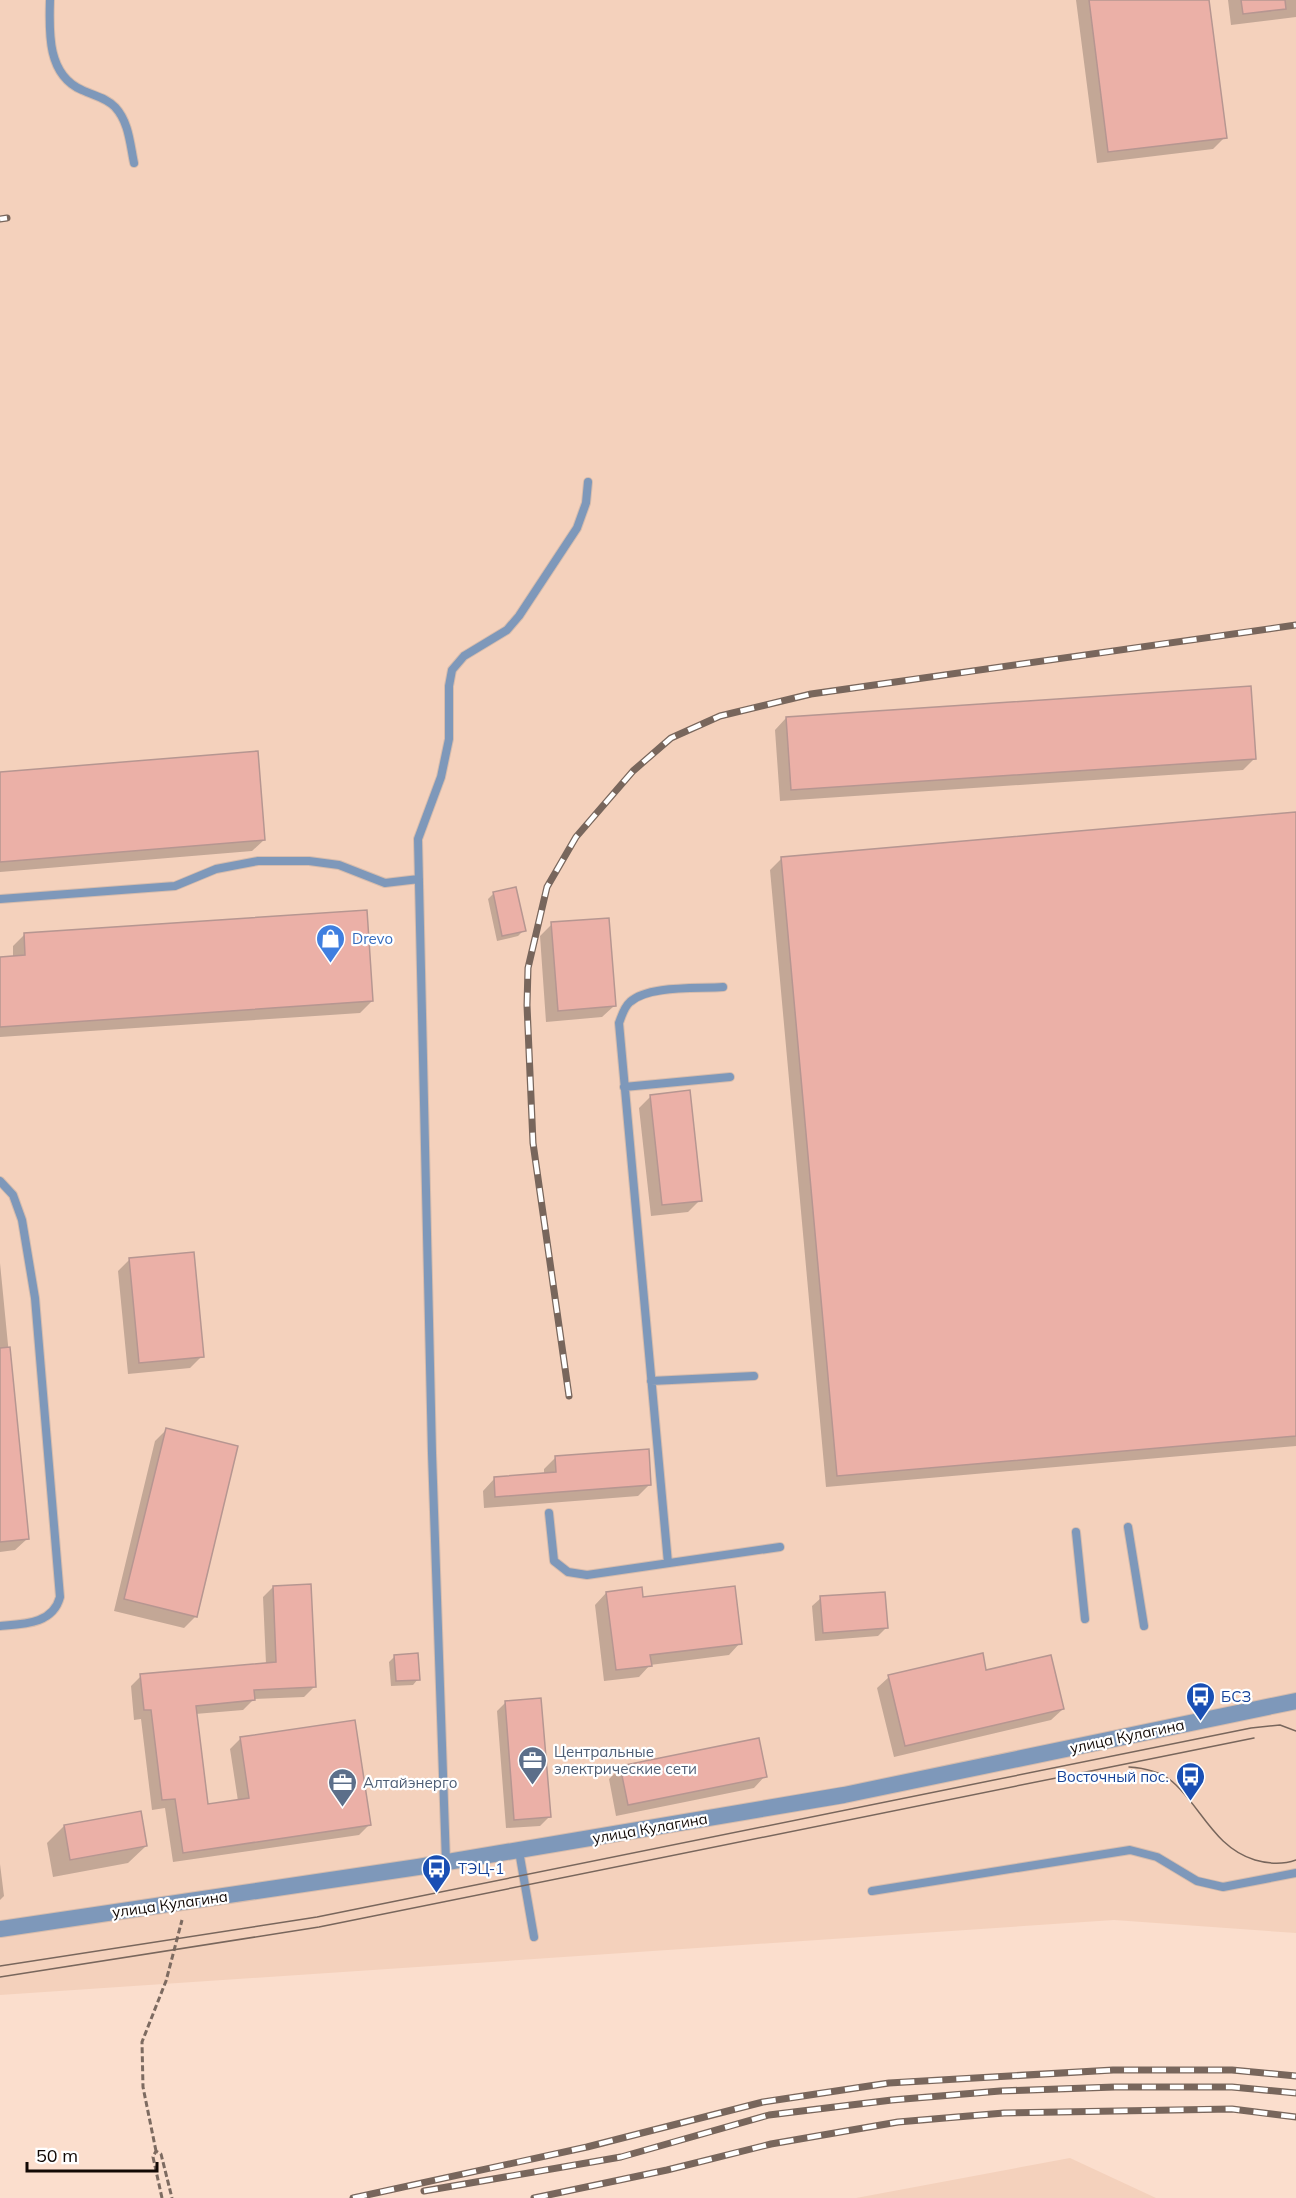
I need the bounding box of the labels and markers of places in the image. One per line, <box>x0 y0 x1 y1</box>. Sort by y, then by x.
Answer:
shop icon: Drevo <box>315 922 347 964</box>
place label: Drevo <box>352 929 393 948</box>
bus stop icon: БСЗ <box>1184 1680 1216 1722</box>
place label: БСЗ <box>1221 1687 1251 1706</box>
place label: Центральные электрические сети <box>554 1742 697 1778</box>
office icon: Центральные электрические сети <box>517 1744 549 1786</box>
bus stop icon: Восточный пос. <box>1174 1760 1206 1802</box>
office icon: Алтайэнерго <box>326 1766 358 1808</box>
place label: Восточный пос. <box>1057 1767 1169 1786</box>
place label: Алтайэнерго <box>363 1773 457 1792</box>
bus stop icon: ТЭЦ-1 <box>421 1852 453 1894</box>
place label: ТЭЦ-1 <box>458 1859 504 1878</box>

